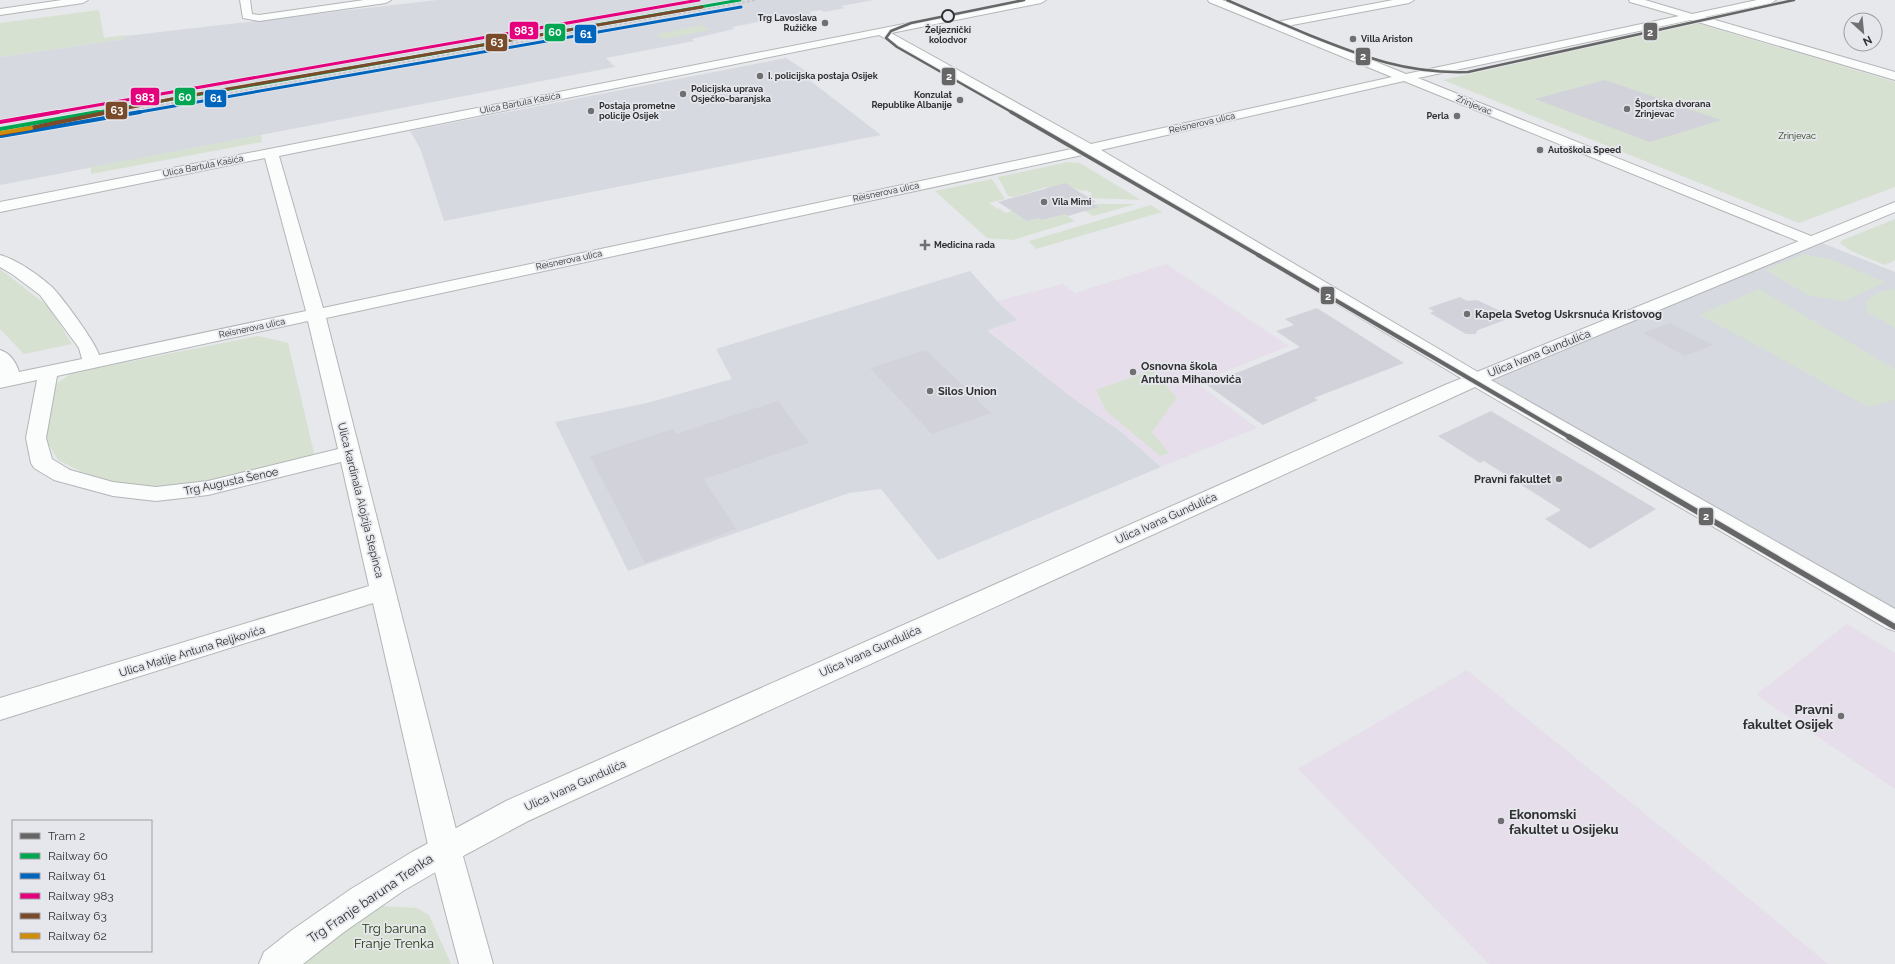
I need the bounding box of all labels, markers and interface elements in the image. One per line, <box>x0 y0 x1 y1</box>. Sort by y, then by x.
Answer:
marker: Željeznički kolodvor <box>941 9 955 23</box>
north arrow <box>1843 12 1883 52</box>
place label: Trg Lavoslava Ružičke <box>758 13 818 33</box>
marker: Trg Lavoslava Ružičke <box>820 18 830 28</box>
line badge: 983 <box>509 21 539 40</box>
line badge: 2 <box>1643 22 1658 41</box>
line badge: 60 <box>544 23 566 42</box>
text: 983 <box>514 24 534 37</box>
line badge: 61 <box>574 24 597 44</box>
place label: Željeznički kolodvor <box>925 24 971 45</box>
text: 60 <box>548 26 562 39</box>
text: 2 <box>1647 26 1653 39</box>
text: 61 <box>580 28 593 41</box>
line badge: 63 <box>485 33 508 52</box>
text: N <box>1861 33 1874 48</box>
marker: Villa Ariston <box>1348 34 1358 44</box>
place label: Villa Ariston <box>1361 34 1413 44</box>
text: 63 <box>491 36 503 49</box>
line badge: 2 <box>1355 47 1371 66</box>
text: 2 <box>1360 50 1366 63</box>
line badge: 2 <box>941 67 956 86</box>
text: 2 <box>946 70 952 83</box>
marker: I. policijska postaja Osijek <box>755 71 765 81</box>
place label: I. policijska postaja Osijek <box>768 71 879 81</box>
place label: Policijska uprava Osječko-baranjska <box>691 84 771 104</box>
line badge: 983 <box>130 87 160 106</box>
line badge: 60 <box>174 87 196 106</box>
line badge: 61 <box>204 89 227 108</box>
marker: Policijska uprava Osječko-baranjska <box>678 89 688 99</box>
street label: Ulica Bartula Kašića <box>479 90 561 116</box>
place label: Konzulat Republike Albanije <box>871 90 953 110</box>
text: 983 <box>135 91 155 104</box>
text: 60 <box>178 91 192 104</box>
text: 61 <box>210 92 223 105</box>
street label: Zrinjevac <box>1455 93 1493 117</box>
marker: Konzulat Republike Albanije <box>955 95 965 105</box>
place label: Športska dvorana Zrinjevac <box>1635 98 1711 119</box>
line badge: 63 <box>105 101 128 120</box>
place label: Postaja prometne policije Osijek <box>599 101 676 121</box>
text: 63 <box>111 104 123 117</box>
marker: Športska dvorana Zrinjevac <box>1622 104 1632 114</box>
marker: Postaja prometne policije Osijek <box>586 106 596 116</box>
street label: Reisnerova ulica <box>1168 111 1236 135</box>
place label: Perla <box>1427 111 1449 121</box>
marker: Perla <box>1452 111 1462 121</box>
park label: Zrinjevac <box>1778 131 1816 141</box>
marker: Autoškola Speed <box>1535 145 1545 155</box>
place label: Autoškola Speed <box>1548 145 1621 155</box>
street label: Ulica Bartula Kašića <box>162 153 244 179</box>
street label: Reisnerova ulica <box>852 180 920 204</box>
marker: Vila Mimi <box>1039 197 1049 207</box>
place label: Vila Mimi <box>1052 197 1091 207</box>
marker: Medicina rada <box>919 239 931 251</box>
place label: Medicina rada <box>934 240 995 250</box>
street label: Reisnerova ulica <box>535 248 603 272</box>
line badge: 2 <box>1320 286 1335 305</box>
text: 2 <box>1325 290 1331 303</box>
place label: Kapela Svetog Uskrsnuća Kristovog <box>1475 308 1662 321</box>
marker: Kapela Svetog Uskrsnuća Kristovog <box>1462 309 1472 319</box>
street label: Reisnerova ulica <box>218 316 286 340</box>
street label: Ulica Ivana Gundulića <box>1486 327 1593 380</box>
place label: Osnovna škola Antuna Mihanovića <box>1141 360 1241 386</box>
marker: Osnovna škola Antuna Mihanovića <box>1128 367 1138 377</box>
place label: Silos Union <box>938 385 997 398</box>
marker: Silos Union <box>925 386 935 396</box>
street label: Ulica kardinala Alojzija Stepinca <box>335 421 386 579</box>
street label: Trg Augusta Šenoe <box>182 464 280 498</box>
place label: Pravni fakultet <box>1474 473 1552 486</box>
marker: Pravni fakultet <box>1554 474 1564 484</box>
street label: Ulica Ivana Gundulića <box>1113 490 1219 547</box>
line badge: 2 <box>1698 507 1714 526</box>
text: 2 <box>1703 510 1709 523</box>
street label: Ulica Matije Antuna Reljkovića <box>118 623 267 680</box>
street label: Ulica Ivana Gundulića <box>817 623 923 680</box>
place label: Pravni fakultet Osijek <box>1743 702 1834 732</box>
marker: Pravni fakultet Osijek <box>1836 711 1846 721</box>
street label: Ulica Ivana Gundulića <box>522 757 628 814</box>
place label: Ekonomski fakultet u Osijeku <box>1509 807 1618 837</box>
marker: Ekonomski fakultet u Osijeku <box>1496 816 1506 826</box>
legend <box>12 820 152 952</box>
text: Tram 2 <box>48 829 85 843</box>
text: Railway 60 <box>48 849 108 863</box>
street label: Trg Franje baruna Trenka <box>305 851 436 946</box>
text: Railway 61 <box>48 869 106 883</box>
text: Railway 983 <box>48 889 114 903</box>
text: Railway 63 <box>48 909 107 923</box>
park label: Trg baruna Franje Trenka <box>354 921 434 951</box>
text: Railway 62 <box>48 929 107 943</box>

